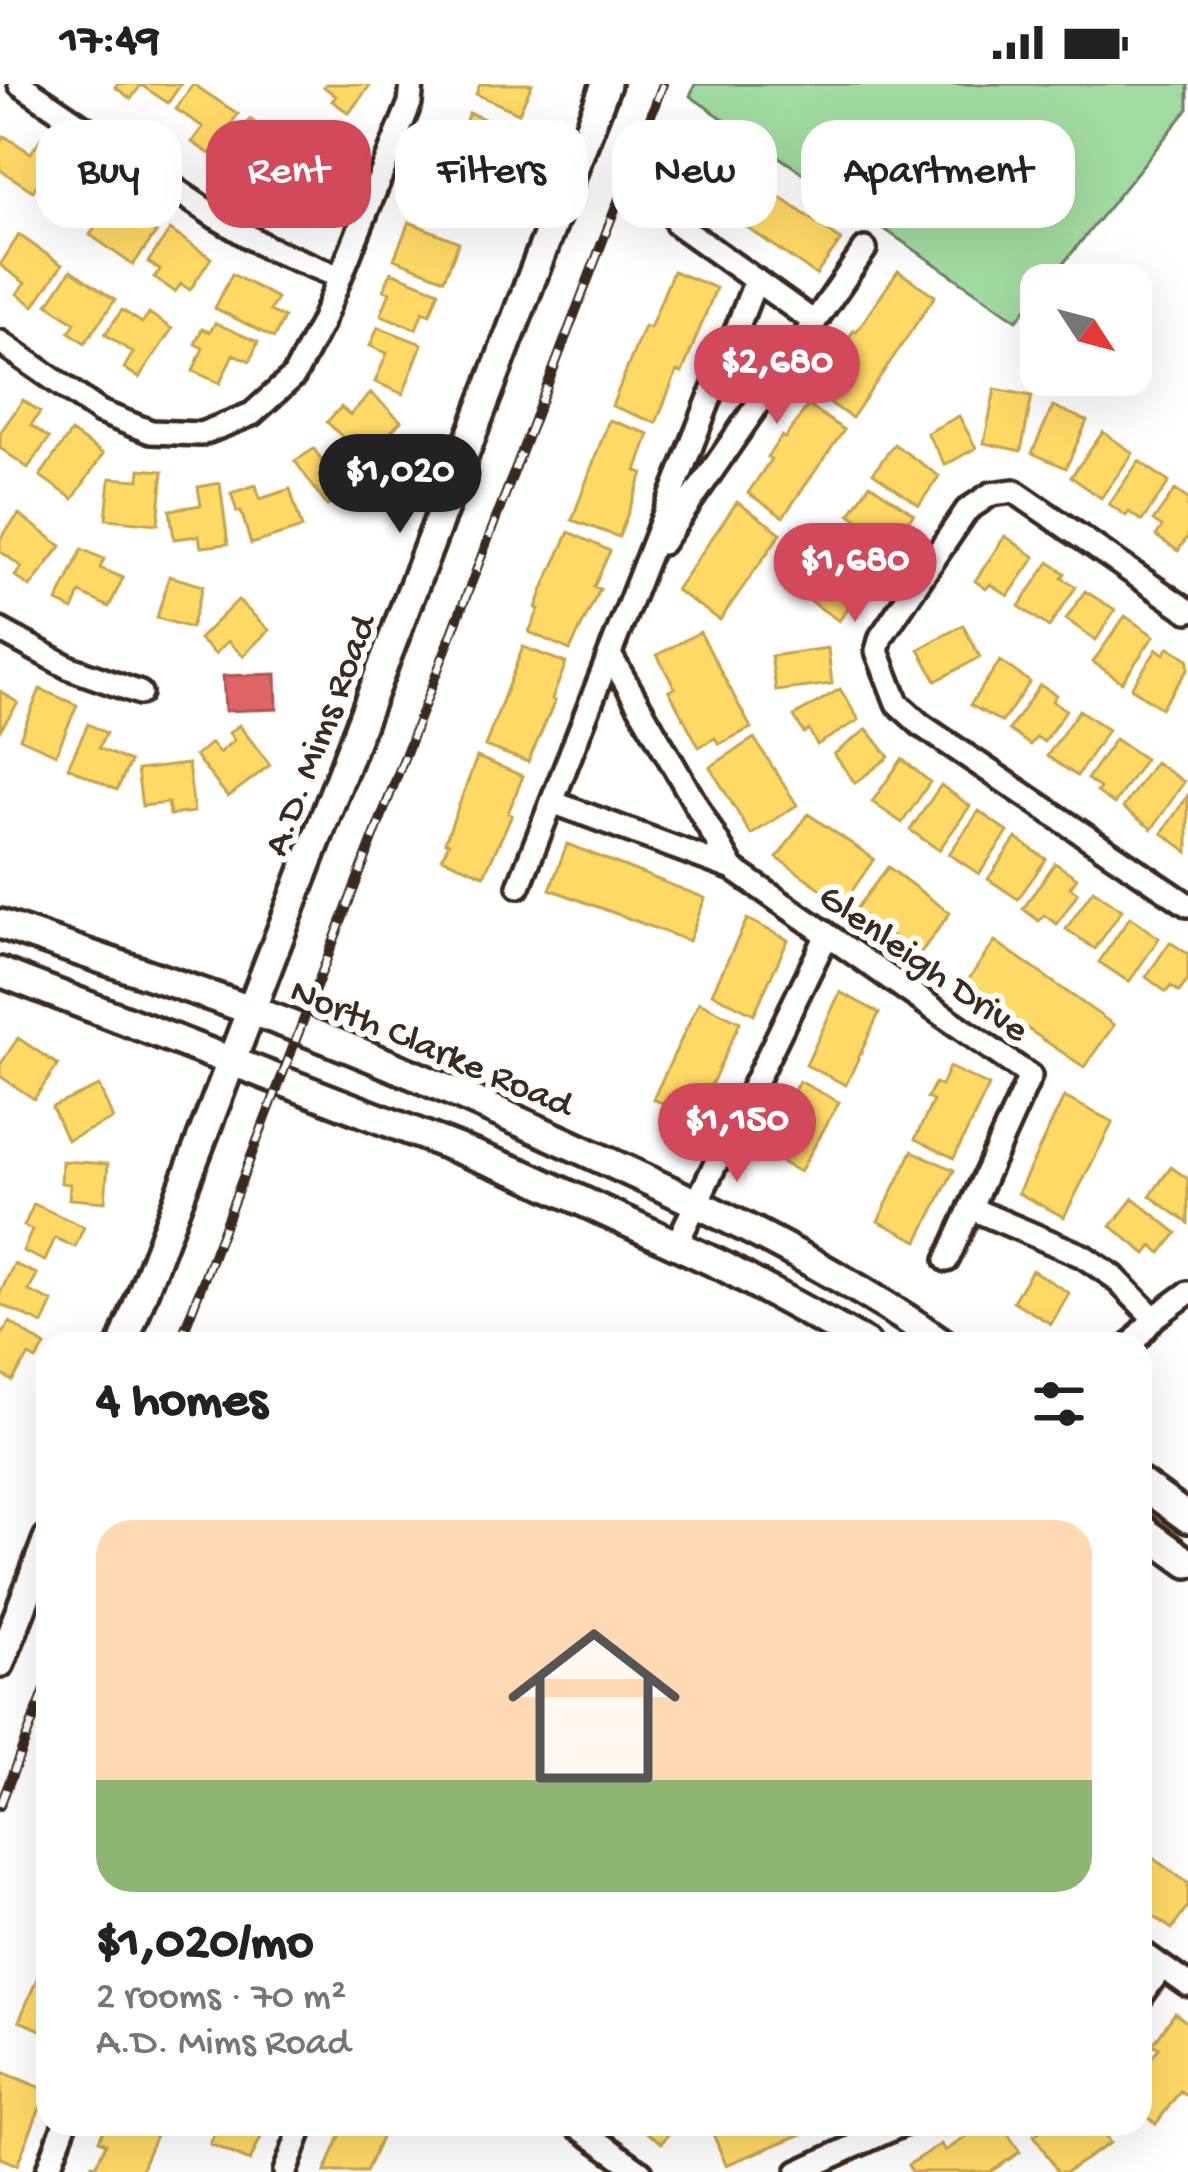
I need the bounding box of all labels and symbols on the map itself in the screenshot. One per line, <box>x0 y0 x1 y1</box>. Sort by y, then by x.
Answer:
north arrow <box>1020 264 1152 396</box>
pin: $2,680 <box>679 325 875 427</box>
pin: $1,020 <box>302 434 498 536</box>
pin: $1,680 <box>757 523 953 625</box>
street label: A.D. Mims Road <box>256 607 391 863</box>
street label: Glenleigh Drive <box>808 876 1037 1056</box>
street label: North Clarke Road <box>282 970 581 1132</box>
pin: $1,150 <box>639 1083 835 1185</box>

